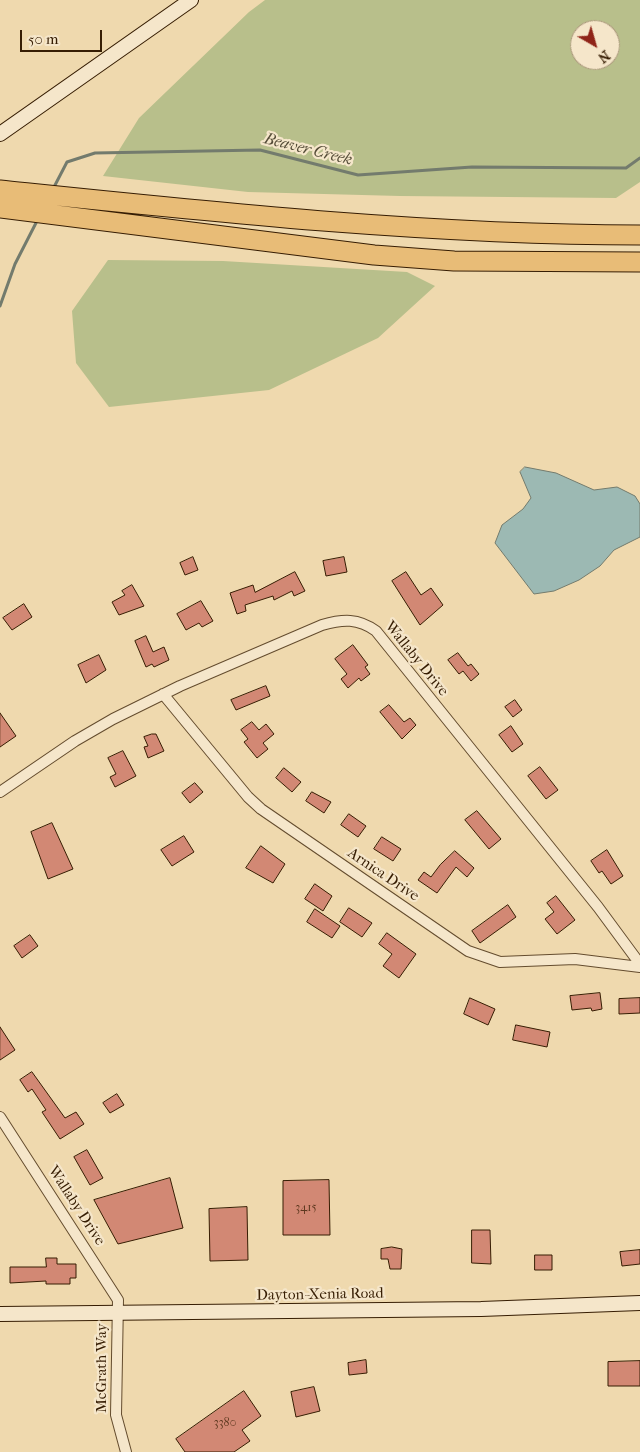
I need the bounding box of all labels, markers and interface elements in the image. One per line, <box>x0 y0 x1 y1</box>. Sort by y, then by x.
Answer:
scale bar <box>22 20 105 52</box>
north arrow <box>570 20 620 70</box>
text: 50 m <box>28 30 58 48</box>
text: N <box>595 46 613 66</box>
water label: Beaver Creek <box>262 130 354 170</box>
street label: Wallaby Drive <box>380 618 452 700</box>
street label: Arnica Drive <box>344 844 422 906</box>
street label: Wallaby Drive <box>44 1163 108 1249</box>
house number: 3415 <box>295 1201 317 1215</box>
street label: Dayton-Xenia Road <box>256 1285 384 1305</box>
street label: McGrath Way <box>93 1323 111 1413</box>
house number: 3380 <box>214 1416 236 1430</box>

